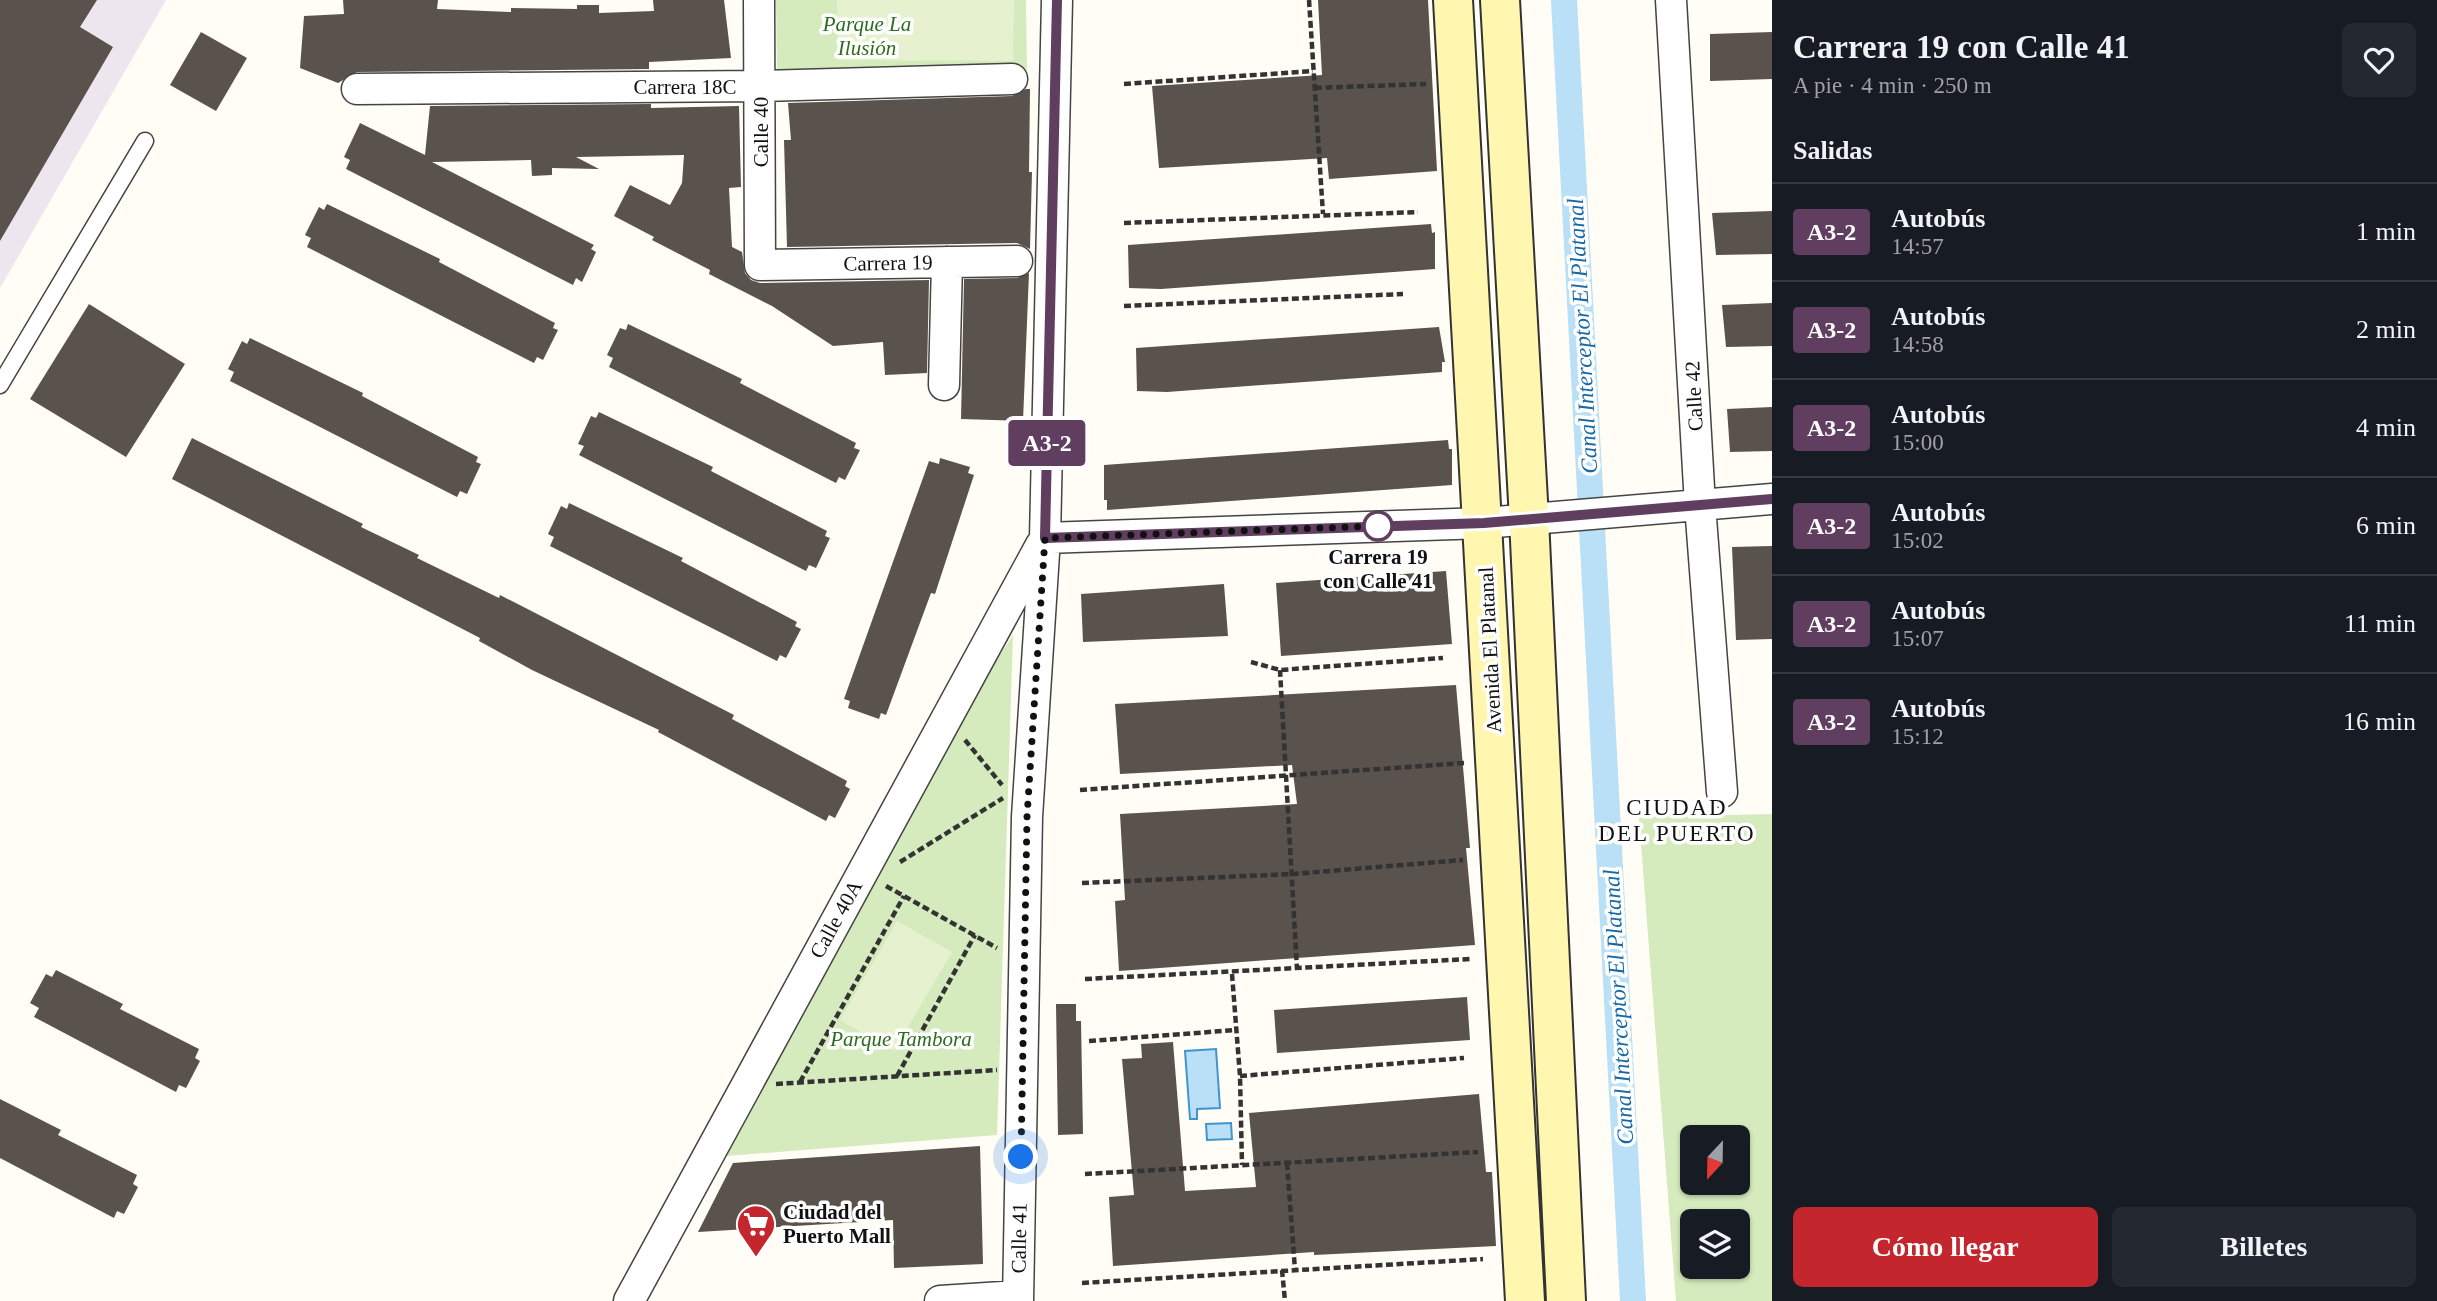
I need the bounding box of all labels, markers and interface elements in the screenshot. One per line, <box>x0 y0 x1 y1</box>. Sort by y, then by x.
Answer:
park label: Parque La Ilusión <box>822 12 911 60</box>
button: heart <box>2342 23 2416 97</box>
text: Carrera 19 con Calle 41 <box>1793 29 2130 65</box>
text: A pie · 4 min · 250 m <box>1793 73 1992 98</box>
street label: Carrera 18C <box>633 75 737 99</box>
street label: Calle 40 <box>749 97 773 167</box>
text: Salidas <box>1793 136 1873 165</box>
water label: Canal Interceptor El Platanal <box>1563 198 1602 474</box>
text: Autobús <box>1891 204 1985 233</box>
text: 1 min <box>2356 217 2416 246</box>
text: A3-2 <box>1807 219 1856 245</box>
text: 14:57 <box>1891 234 1944 259</box>
street label: Carrera 19 <box>843 250 933 276</box>
text: Autobús <box>1891 302 1985 331</box>
text: 2 min <box>2356 315 2416 344</box>
text: A3-2 <box>1807 317 1856 343</box>
text: 14:58 <box>1891 332 1944 357</box>
street label: Calle 42 <box>1680 360 1708 432</box>
text: Autobús <box>1891 400 1985 429</box>
text: 4 min <box>2356 413 2416 442</box>
text: A3-2 <box>1807 415 1856 441</box>
line badge: A3-2 <box>998 420 1096 466</box>
text: A3-2 <box>1022 430 1072 456</box>
text: 15:00 <box>1891 430 1944 455</box>
text: Autobús <box>1891 498 1985 527</box>
marker: Carrera 19 con Calle 41 <box>1363 511 1393 541</box>
text: 6 min <box>2356 511 2416 540</box>
text: A3-2 <box>1807 513 1856 539</box>
text: 15:02 <box>1891 528 1944 553</box>
place label: Carrera 19 con Calle 41 <box>1323 545 1433 593</box>
street label: Avenida El Platanal <box>1474 566 1506 734</box>
text: Autobús <box>1891 596 1985 625</box>
text: 11 min <box>2344 609 2416 638</box>
text: A3-2 <box>1807 611 1856 637</box>
text: 15:07 <box>1891 626 1944 651</box>
text: Autobús <box>1891 694 1985 723</box>
text: 16 min <box>2343 707 2416 736</box>
text: A3-2 <box>1807 709 1856 735</box>
text: 15:12 <box>1891 724 1944 749</box>
district label: CIUDAD DEL PUERTO <box>1598 795 1756 846</box>
water label: Canal Interceptor El Platanal <box>1599 869 1638 1145</box>
street label: Calle 40A <box>805 875 868 962</box>
park label: Parque Tambora <box>829 1027 972 1051</box>
north arrow <box>1680 1125 1750 1195</box>
map controls <box>1680 1125 1750 1279</box>
your location <box>1003 1139 1038 1174</box>
place label: Ciudad del Puerto Mall <box>783 1200 891 1248</box>
supermarket icon: Ciudad del Puerto Mall <box>735 1203 777 1258</box>
street label: Calle 41 <box>1006 1203 1032 1273</box>
button: Cómo llegar <box>1793 1207 2098 1287</box>
button: Billetes <box>2112 1207 2416 1287</box>
button: layers <box>1680 1209 1750 1279</box>

